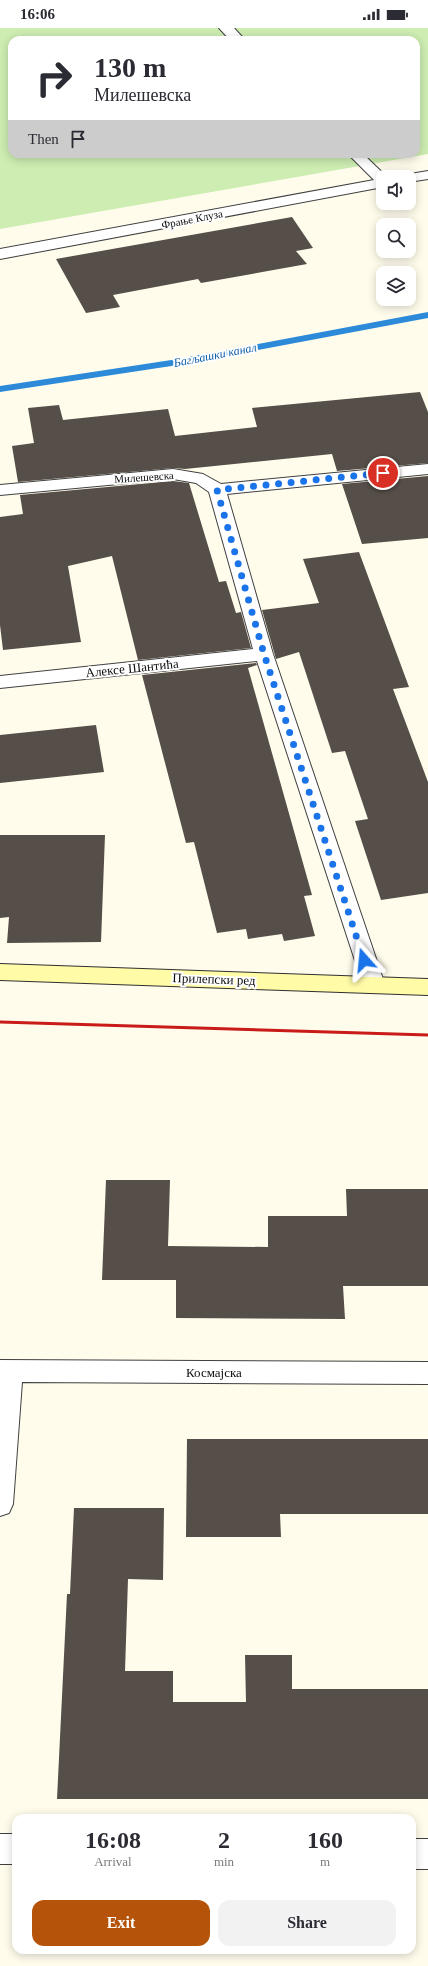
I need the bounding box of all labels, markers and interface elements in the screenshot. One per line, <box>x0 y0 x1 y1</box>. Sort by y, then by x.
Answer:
text: 16:06 <box>20 6 55 22</box>
icon: right <box>28 52 80 104</box>
text: 130 m <box>94 52 166 83</box>
text: Милешевска <box>94 85 191 105</box>
icon: arrive <box>67 128 89 150</box>
text: Then <box>28 131 59 147</box>
map controls <box>376 170 416 306</box>
button: sound <box>376 170 416 210</box>
street label: Фрање Клуза <box>160 207 224 231</box>
button: search <box>376 218 416 258</box>
button: layers <box>376 266 416 306</box>
water label: Багљашки канал <box>171 340 258 370</box>
pin <box>366 456 400 490</box>
icon: arrive <box>372 462 394 484</box>
street label: Милешевска <box>114 469 174 485</box>
street label: Алексе Шантића <box>85 656 179 680</box>
position arrow <box>343 939 385 981</box>
street label: Прилепски ред <box>172 970 256 988</box>
street label: Космајска <box>186 1365 242 1380</box>
text: 16:08 <box>85 1827 141 1853</box>
text: 2 <box>218 1827 230 1853</box>
text: 160 <box>307 1827 343 1853</box>
text: Arrival <box>94 1854 132 1869</box>
text: min <box>214 1854 234 1869</box>
text: m <box>320 1854 330 1869</box>
button: Exit <box>32 1900 210 1946</box>
button: Share <box>218 1900 396 1946</box>

